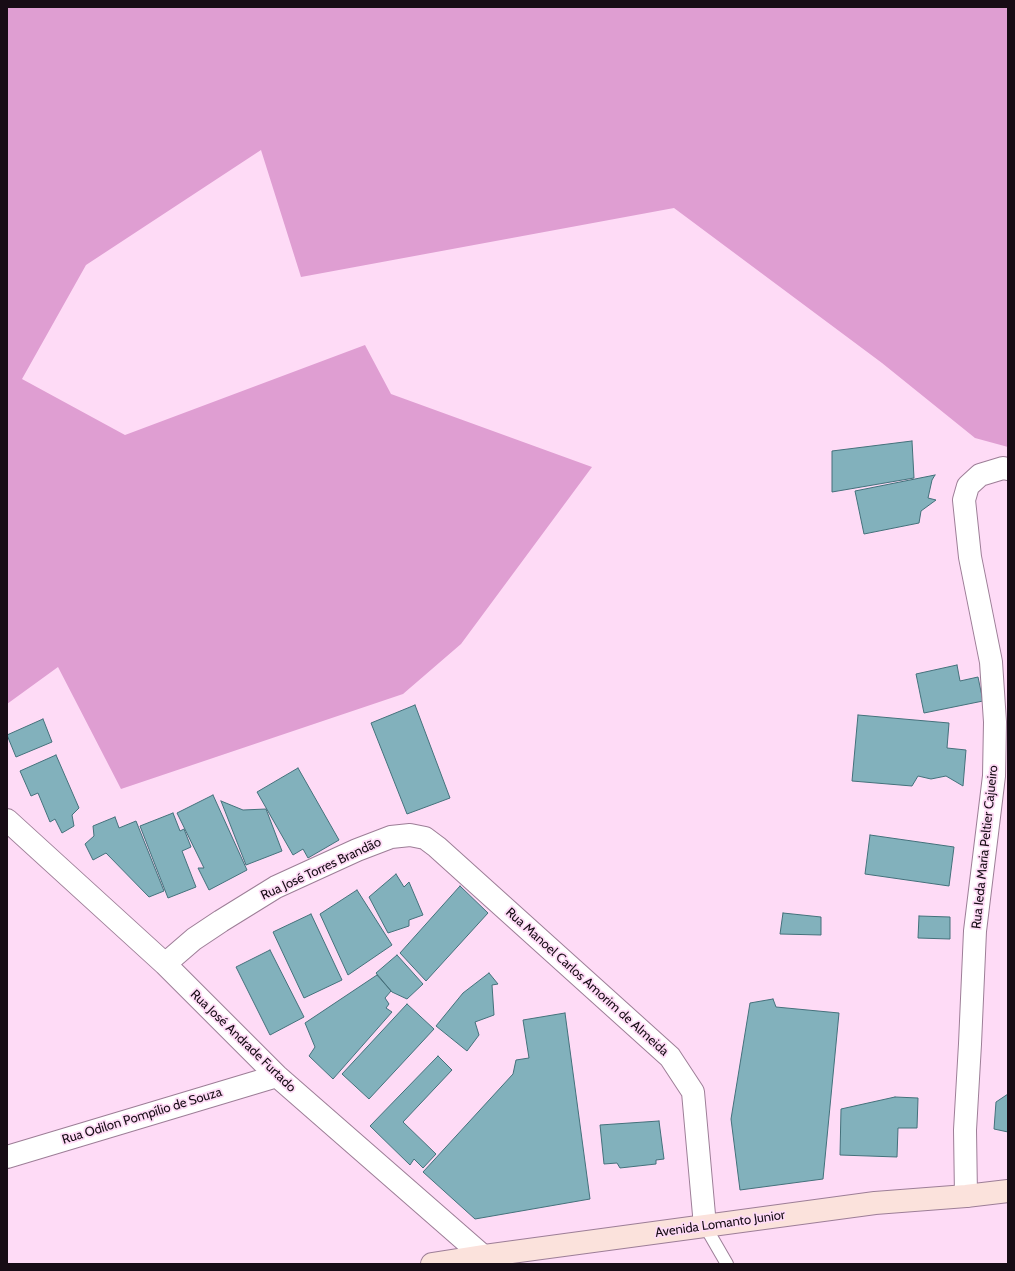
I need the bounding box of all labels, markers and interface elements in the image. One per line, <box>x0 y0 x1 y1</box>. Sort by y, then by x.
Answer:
street label: Rua Ieda Maria Peltier Cajueiro <box>969 764 1001 930</box>
street label: Rua José Torres Brandão <box>258 834 384 904</box>
street label: Rua Manoel Carlos Amorim de Almeida <box>502 905 672 1059</box>
street label: Rua José Andrade Furtado <box>187 987 299 1095</box>
street label: Rua Odilon Pompílio de Souza <box>60 1084 224 1148</box>
street label: Avenida Lomanto Junior <box>654 1207 786 1241</box>

